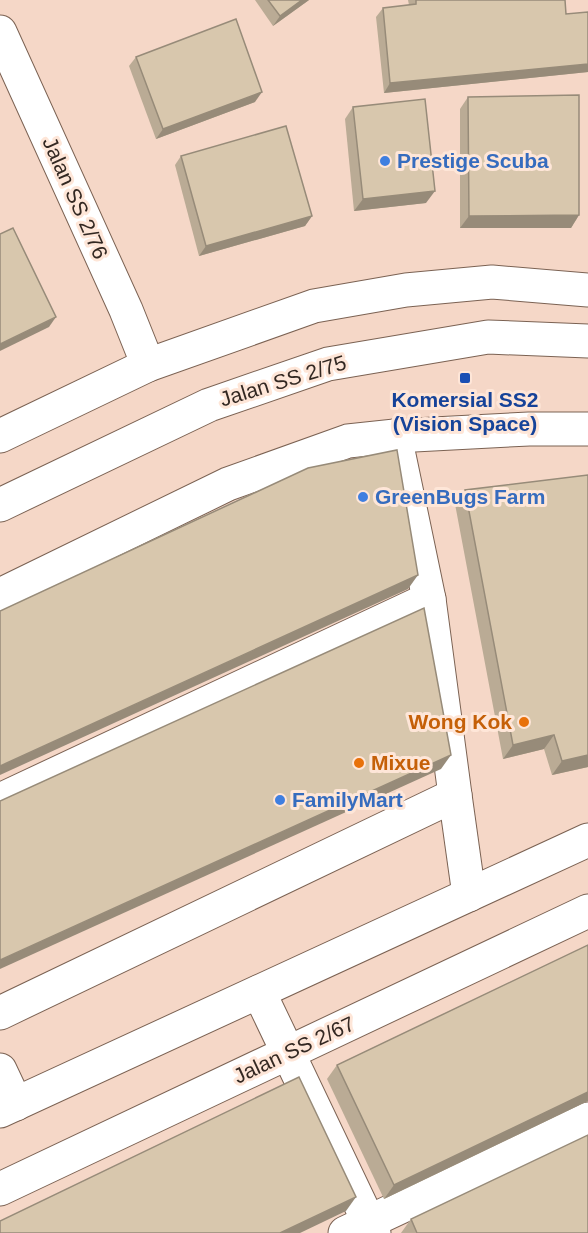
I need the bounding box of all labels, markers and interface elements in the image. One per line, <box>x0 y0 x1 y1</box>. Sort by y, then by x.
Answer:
street label: Jalan SS 2/76 <box>38 133 113 262</box>
place label: Prestige Scuba <box>397 149 549 172</box>
marker: Prestige Scuba <box>378 154 392 168</box>
street label: Jalan SS 2/75 <box>217 350 349 411</box>
marker: Komersial SS2 (Vision Space) <box>458 371 472 385</box>
place label: Komersial SS2 (Vision Space) <box>391 388 539 435</box>
place label: GreenBugs Farm <box>375 485 545 508</box>
marker: GreenBugs Farm <box>356 490 370 504</box>
place label: Wong Kok <box>409 710 512 733</box>
marker: Wong Kok <box>517 715 531 729</box>
place label: Mixue <box>371 751 431 774</box>
marker: Mixue <box>352 756 366 770</box>
place label: FamilyMart <box>292 788 403 811</box>
marker: FamilyMart <box>273 793 287 807</box>
street label: Jalan SS 2/67 <box>230 1011 358 1088</box>

